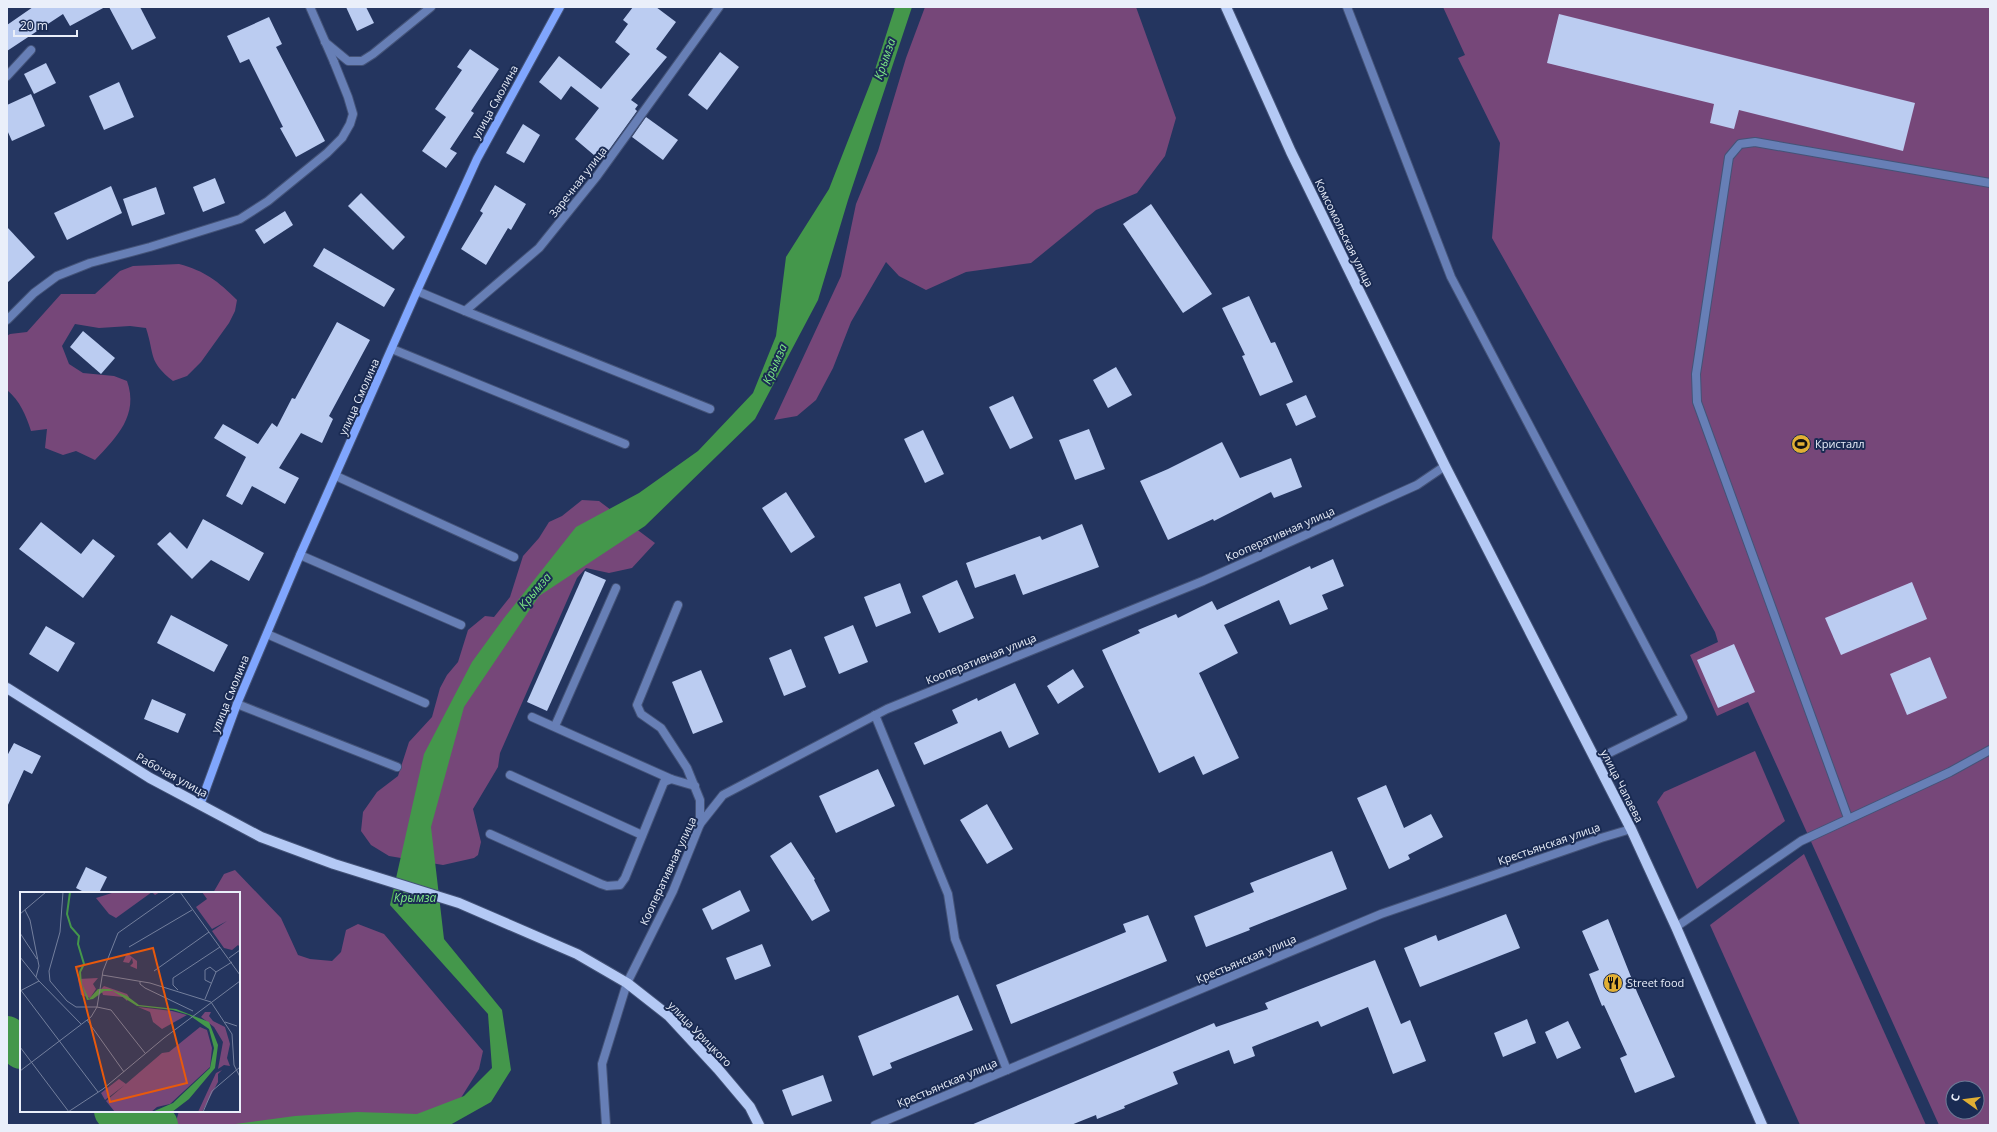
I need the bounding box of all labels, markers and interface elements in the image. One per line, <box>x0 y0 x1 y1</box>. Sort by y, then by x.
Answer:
scale bar <box>14 12 77 38</box>
text: 20 m <box>20 17 48 34</box>
water label: Крымза <box>870 36 900 82</box>
street label: улица Смолина <box>468 62 521 142</box>
street label: Заречная улица <box>545 143 610 220</box>
street label: Комсомольская улица <box>1312 176 1377 289</box>
water label: Крымза <box>758 341 791 387</box>
street label: улица Смолина <box>335 356 382 438</box>
sports icon: Кристалл <box>1790 433 1812 455</box>
place label: Кристалл <box>1815 436 1865 451</box>
street label: Кооперативная улица <box>1223 503 1337 564</box>
water label: Крымза <box>514 569 555 612</box>
street label: Кооперативная улица <box>923 629 1038 688</box>
street label: улица Смолина <box>207 653 252 735</box>
street label: улица Чапаева <box>1598 747 1647 825</box>
street label: Рабочая улица <box>134 749 211 800</box>
street label: Кооперативная улица <box>636 814 699 927</box>
street label: Крестьянская улица <box>1496 819 1602 868</box>
water label: Крымза <box>394 889 437 906</box>
inset map <box>20 892 240 1112</box>
street label: Крестьянская улица <box>1193 931 1298 986</box>
restaurant icon: Street food <box>1602 972 1624 994</box>
place label: Street food <box>1627 975 1684 990</box>
street label: улица Урицкого <box>665 998 736 1070</box>
street label: Крестьянская улица <box>894 1055 999 1110</box>
north arrow <box>1945 1080 1985 1120</box>
text: С <box>1947 1092 1963 1103</box>

